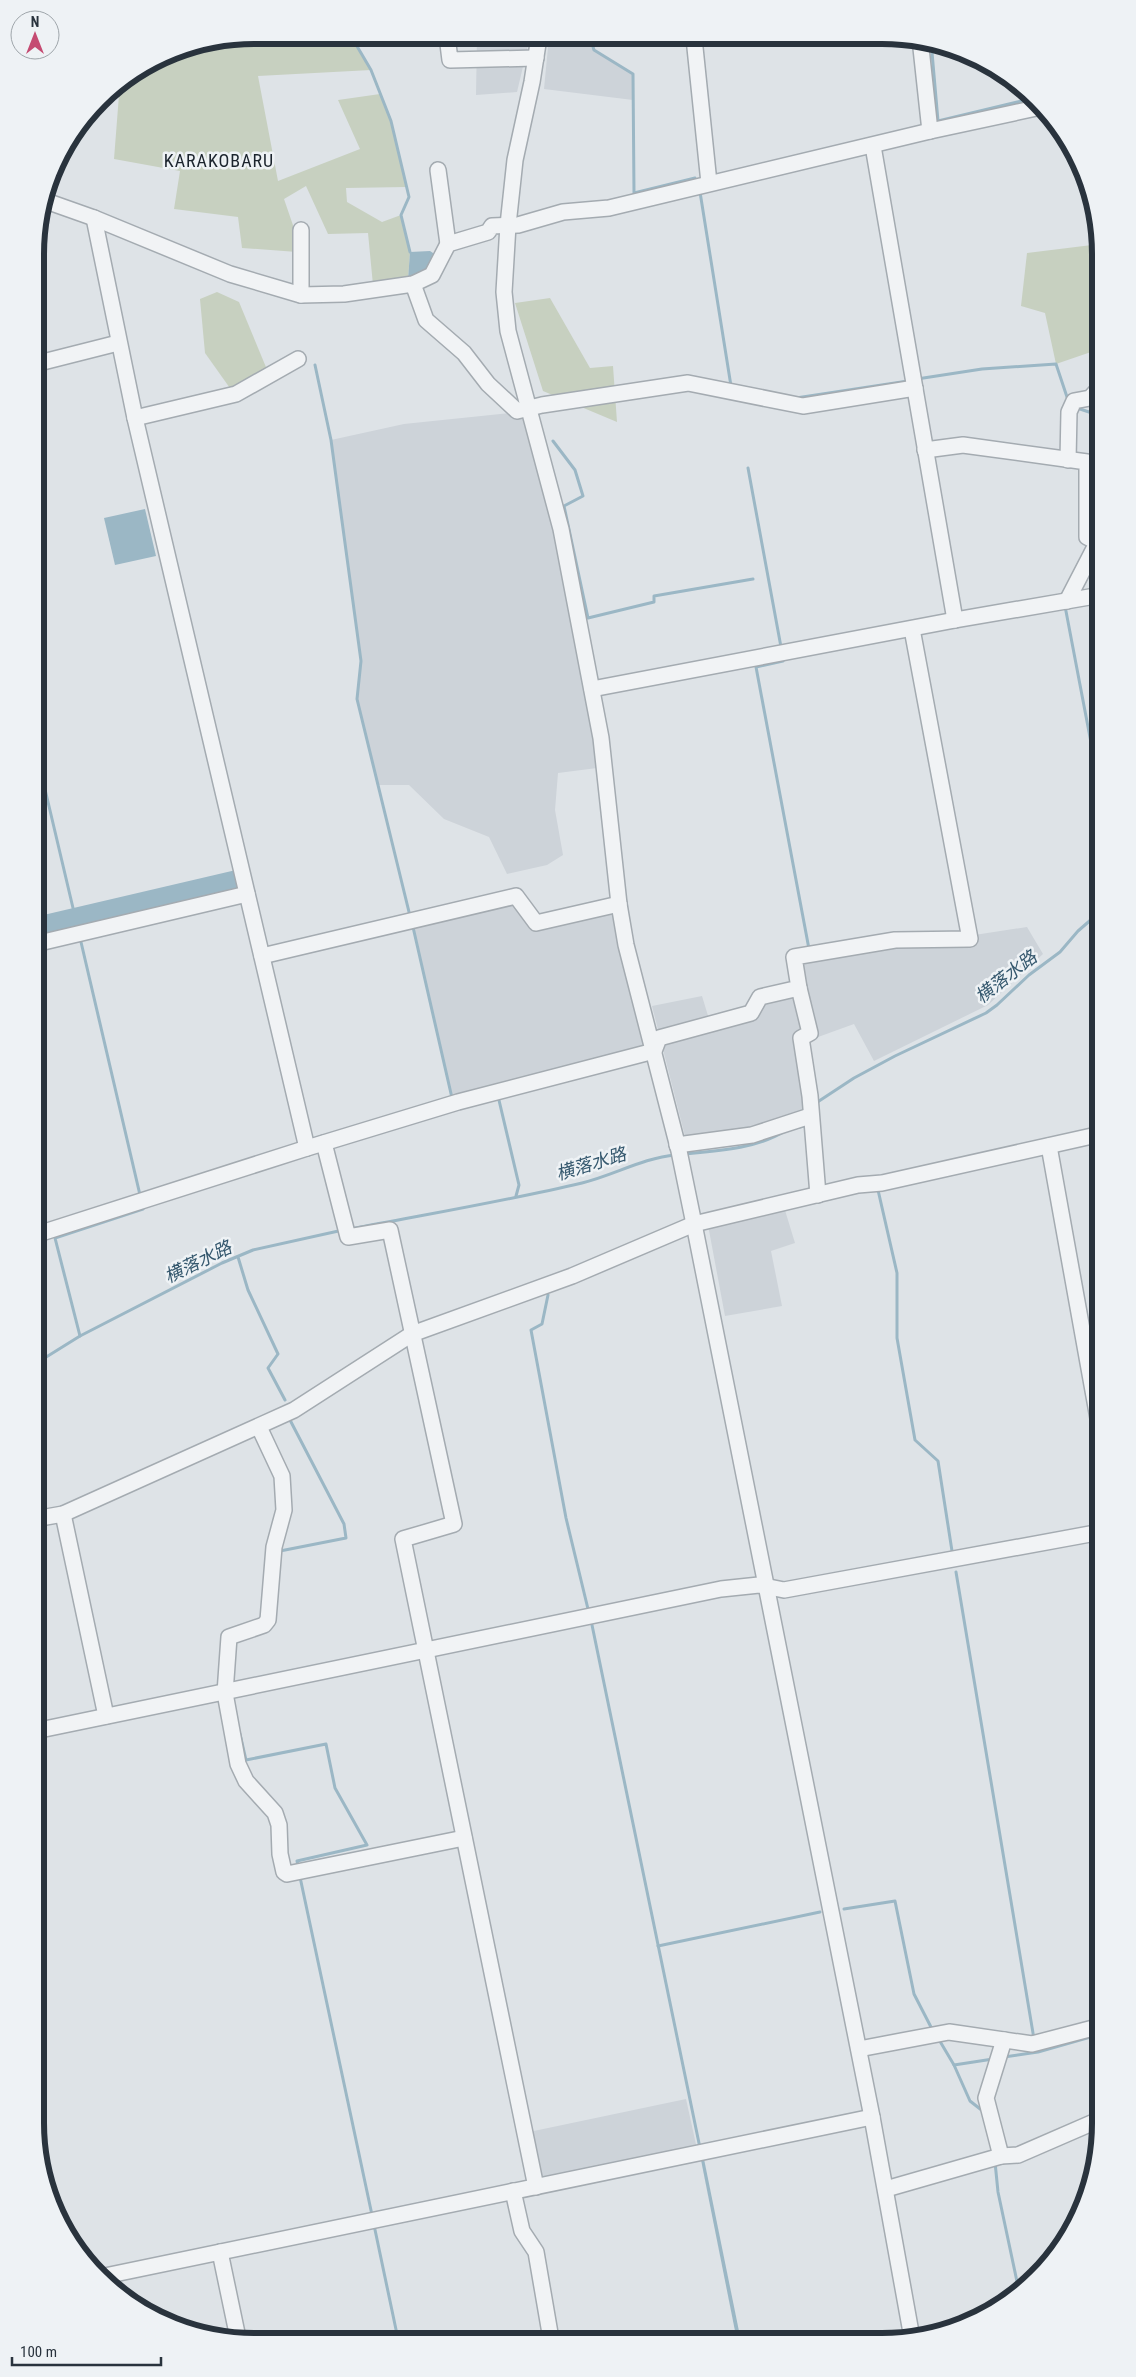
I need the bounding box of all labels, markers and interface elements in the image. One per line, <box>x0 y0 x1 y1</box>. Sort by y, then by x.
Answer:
north arrow <box>10 10 60 60</box>
text: N <box>31 14 39 30</box>
district label: KARAKOBARU <box>164 150 274 171</box>
water label: 横落水路 <box>971 945 1042 1007</box>
water label: 横落水路 <box>553 1142 630 1184</box>
water label: 横落水路 <box>161 1235 237 1287</box>
scale bar <box>12 2334 161 2366</box>
text: 100 m <box>20 2343 57 2361</box>

